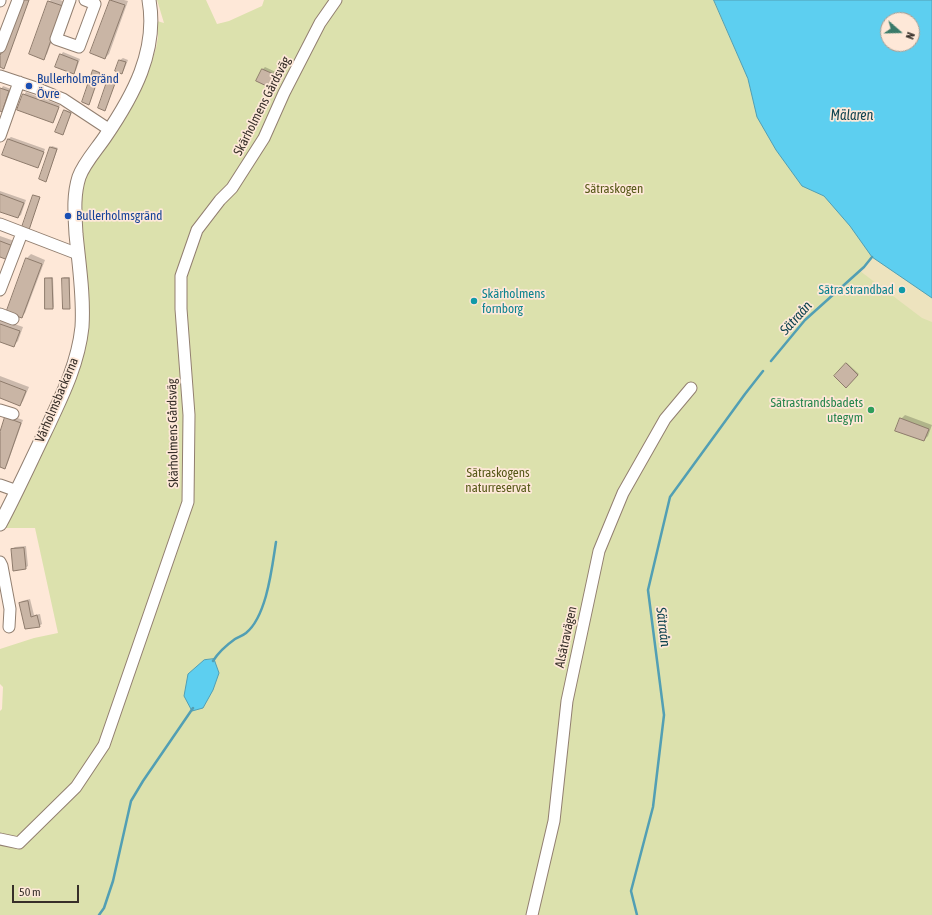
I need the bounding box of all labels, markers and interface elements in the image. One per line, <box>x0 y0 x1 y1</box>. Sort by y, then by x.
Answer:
north arrow <box>880 12 920 52</box>
text: N <box>904 31 917 41</box>
street label: Skärholmens Gårdsväg <box>230 54 294 158</box>
place label: Bullerholmgränd Övre <box>37 71 119 102</box>
marker: Bullerholmgränd Övre <box>24 81 34 91</box>
water label: Mälaren <box>831 108 873 124</box>
park label: Sätraskogen <box>585 181 643 197</box>
place label: Bullerholmsgränd <box>76 208 162 224</box>
marker: Bullerholmsgränd <box>63 211 73 221</box>
place label: Sätra strandbad <box>819 282 894 298</box>
marker: Sätra strandbad <box>897 285 907 295</box>
place label: Skärholmens fornborg <box>482 286 545 317</box>
marker: Skärholmens fornborg <box>469 296 479 306</box>
water label: Sätraån <box>776 298 816 338</box>
street label: Vårholmsbackarna <box>32 355 82 445</box>
street label: Skärholmens Gårdsväg <box>164 378 182 488</box>
place label: Sätrastrandsbadets utegym <box>771 395 863 426</box>
marker: Sätrastrandsbadets utegym <box>866 405 876 415</box>
park label: Sätraskogens naturreservat <box>465 465 531 496</box>
street label: Alsätravägen <box>552 605 580 669</box>
water label: Sätraån <box>652 606 674 648</box>
scale bar <box>14 877 81 903</box>
text: 50 m <box>19 885 41 899</box>

